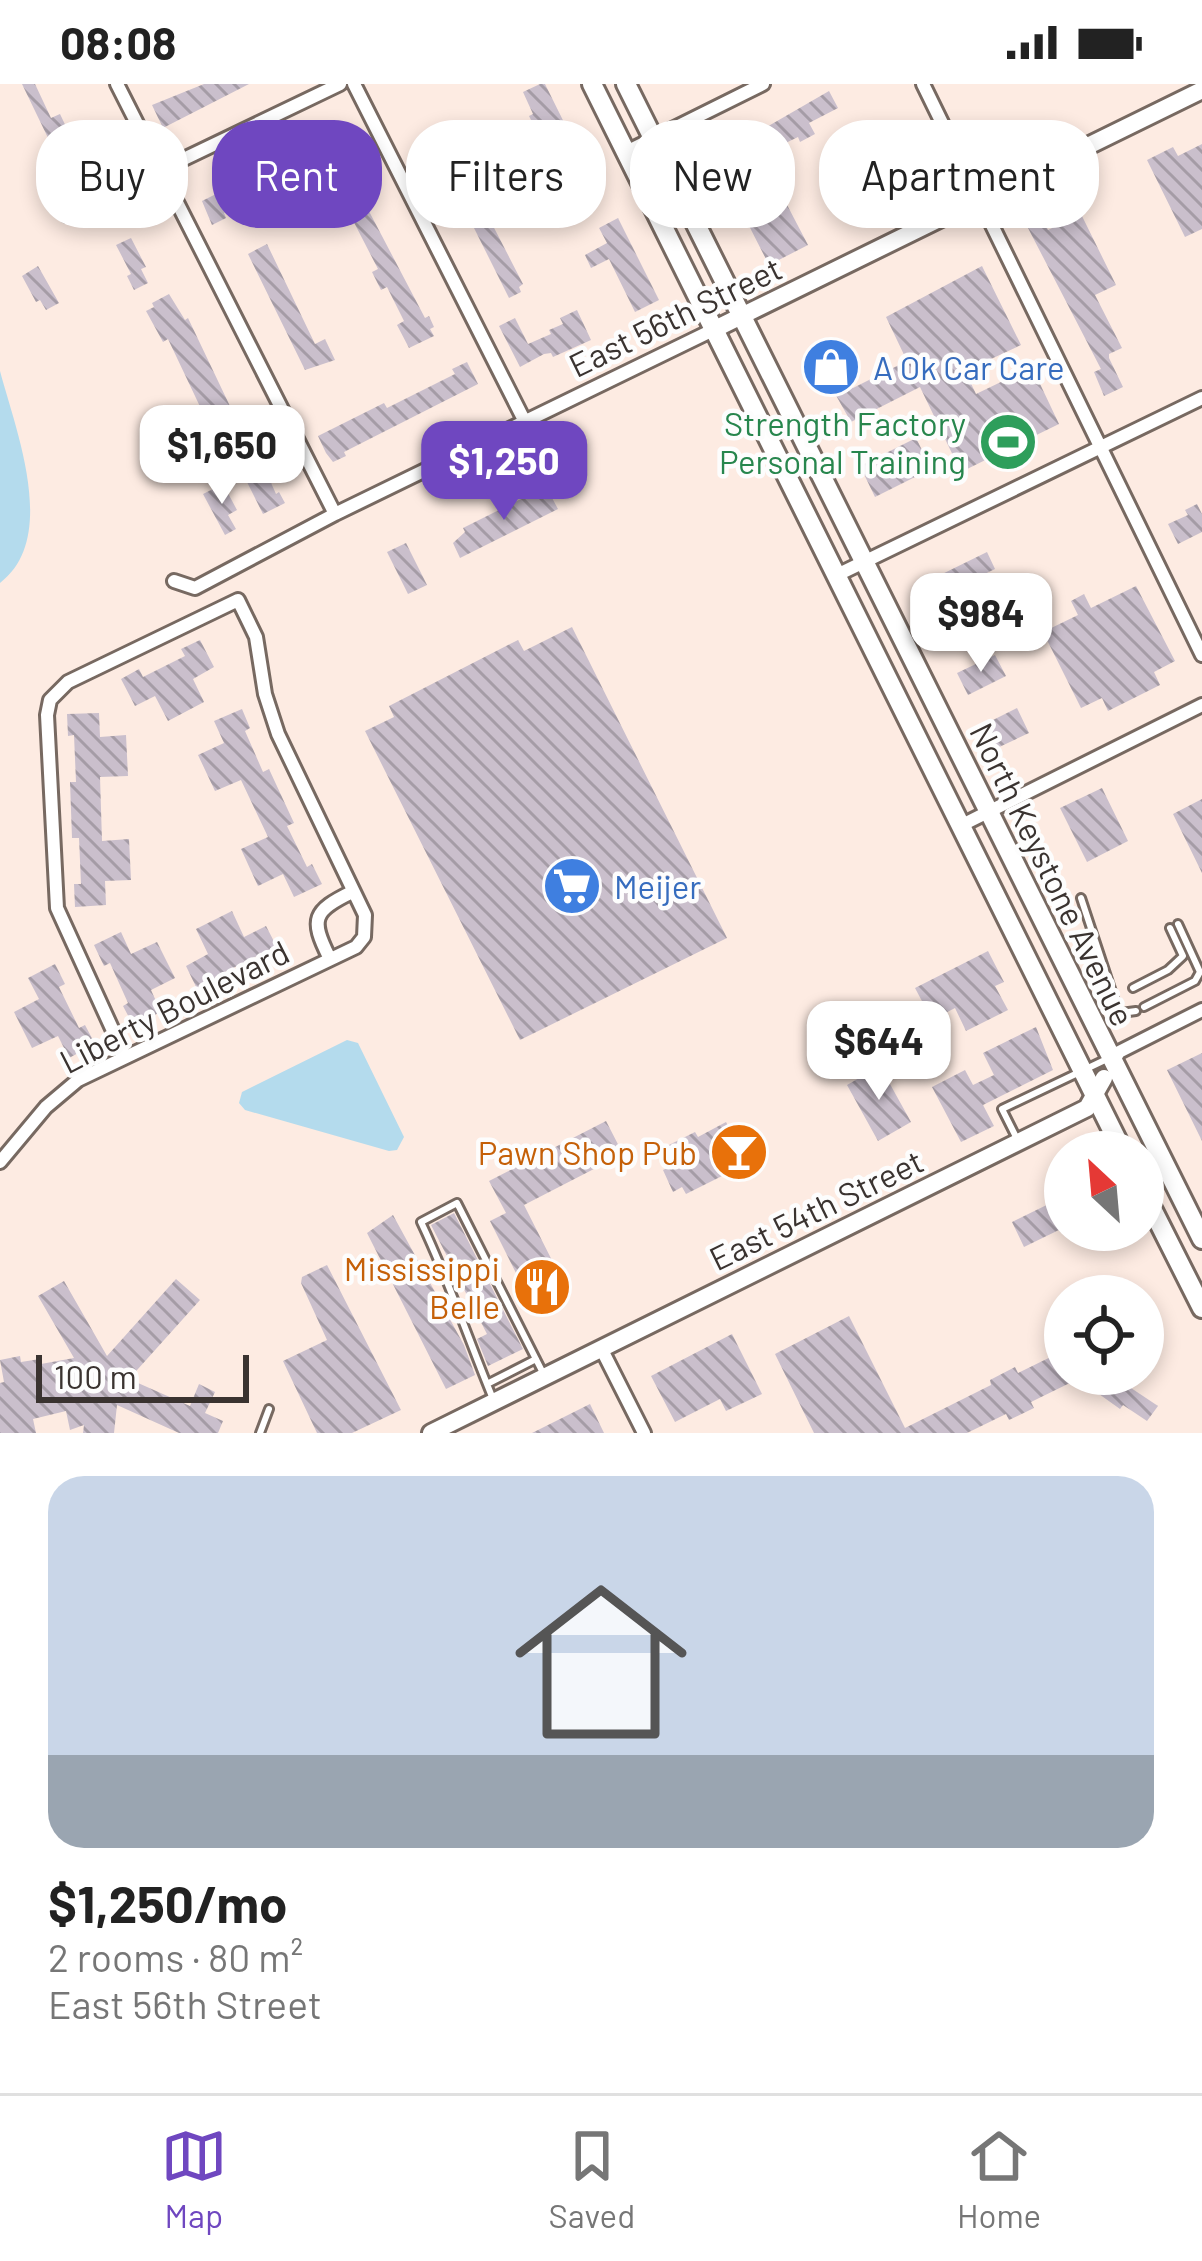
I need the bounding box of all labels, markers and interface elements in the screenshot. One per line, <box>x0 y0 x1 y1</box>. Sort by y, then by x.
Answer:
text: 08:08 <box>60 15 176 69</box>
chip: Buy <box>36 120 188 228</box>
chip: Rent <box>212 120 382 228</box>
chip: Filters <box>406 120 606 228</box>
chip: New <box>630 120 795 228</box>
chip: Apartment <box>819 120 1099 228</box>
street label: East 56th Street <box>562 247 788 385</box>
shop icon: A Ok Car Care <box>800 336 862 398</box>
place label: A Ok Car Care <box>873 347 1065 387</box>
place label: Strength Factory Personal Training <box>719 403 966 481</box>
pin: $1,650 <box>124 405 320 507</box>
sports icon: Strength Factory Personal Training <box>977 411 1039 473</box>
text: $1,650 <box>167 420 277 467</box>
pin: $1,250 <box>406 421 602 523</box>
text: $1,250 <box>448 436 560 483</box>
pin: $984 <box>910 573 1052 675</box>
text: $984 <box>937 588 1025 635</box>
street label: North Keystone Avenue <box>962 716 1144 1032</box>
supermarket icon: Meijer <box>541 855 603 917</box>
place label: Meijer <box>614 866 701 906</box>
street label: Liberty Boulevard <box>53 931 295 1081</box>
pin: $644 <box>808 1001 950 1103</box>
text: $644 <box>834 1016 924 1063</box>
bar icon: Pawn Shop Pub <box>708 1121 770 1183</box>
north arrow <box>1044 1131 1164 1251</box>
map controls <box>1044 1131 1164 1395</box>
place label: Pawn Shop Pub <box>478 1132 697 1172</box>
street label: East 54th Street <box>703 1140 929 1278</box>
place label: Mississippi Belle <box>344 1248 500 1326</box>
restaurant icon: Mississippi Belle <box>511 1256 573 1318</box>
button: locate <box>1044 1275 1164 1395</box>
scale bar <box>36 1349 249 1402</box>
text: 100 m <box>54 1356 137 1396</box>
icon: home <box>493 1554 709 1770</box>
text: $1,250/mo <box>48 1872 287 1933</box>
text: 2 rooms · 80 m² <box>48 1933 303 1980</box>
text: East 56th Street <box>48 1980 322 2027</box>
tab: Map <box>161 2123 227 2235</box>
tab: Saved <box>549 2123 635 2235</box>
tab: Home <box>957 2123 1041 2235</box>

